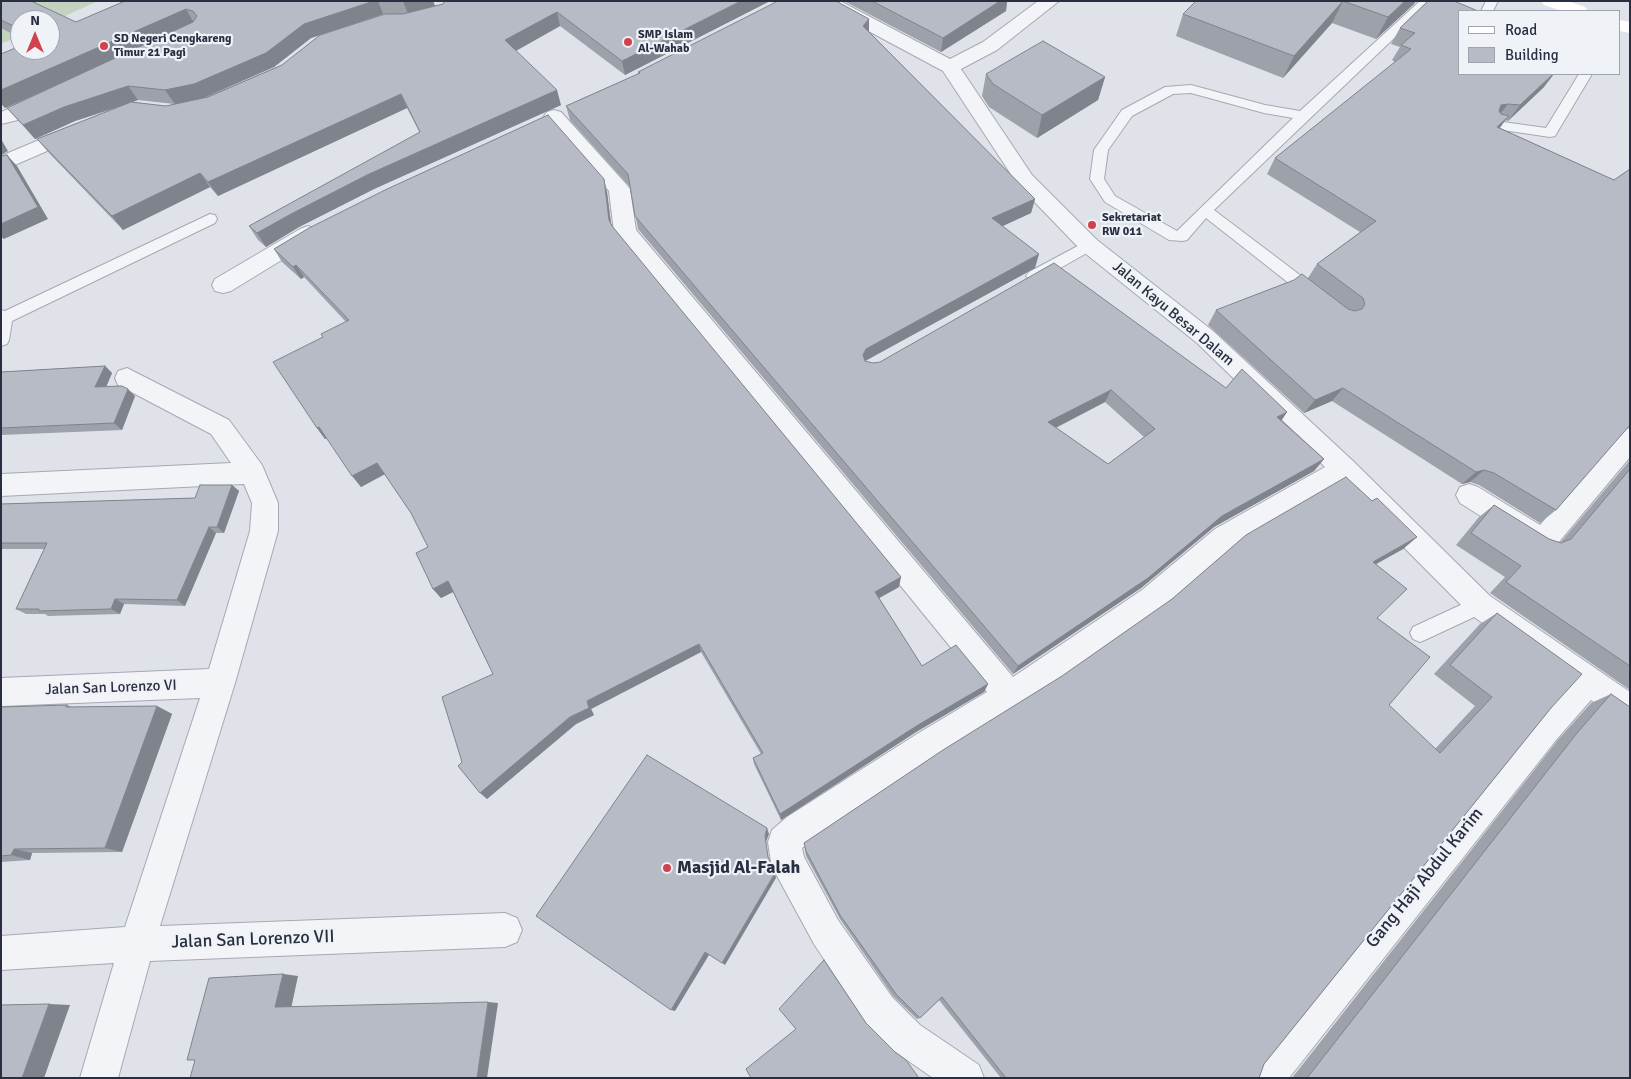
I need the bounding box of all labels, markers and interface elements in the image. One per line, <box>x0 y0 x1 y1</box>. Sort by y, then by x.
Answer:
north arrow <box>10 10 60 60</box>
legend <box>1458 10 1621 75</box>
text: N <box>30 12 40 29</box>
text: Road <box>1505 21 1537 39</box>
place label: SMP Islam Al-Wahab <box>638 28 693 56</box>
place label: SD Negeri Cengkareng Timur 21 Pagi <box>114 32 231 60</box>
marker: SMP Islam Al-Wahab <box>622 36 634 48</box>
marker: SD Negeri Cengkareng Timur 21 Pagi <box>98 40 110 52</box>
text: Building <box>1505 46 1559 64</box>
place label: Sekretariat RW 011 <box>1102 211 1161 239</box>
marker: Sekretariat RW 011 <box>1086 219 1098 231</box>
street label: Jalan Kayu Besar Dalam <box>1109 258 1237 370</box>
street label: Jalan San Lorenzo VI <box>45 677 177 699</box>
street label: Gang Haji Abdul Karim <box>1362 803 1488 953</box>
place label: Masjid Al-Falah <box>677 857 800 879</box>
marker: Masjid Al-Falah <box>661 862 673 874</box>
street label: Jalan San Lorenzo VII <box>171 926 335 954</box>

